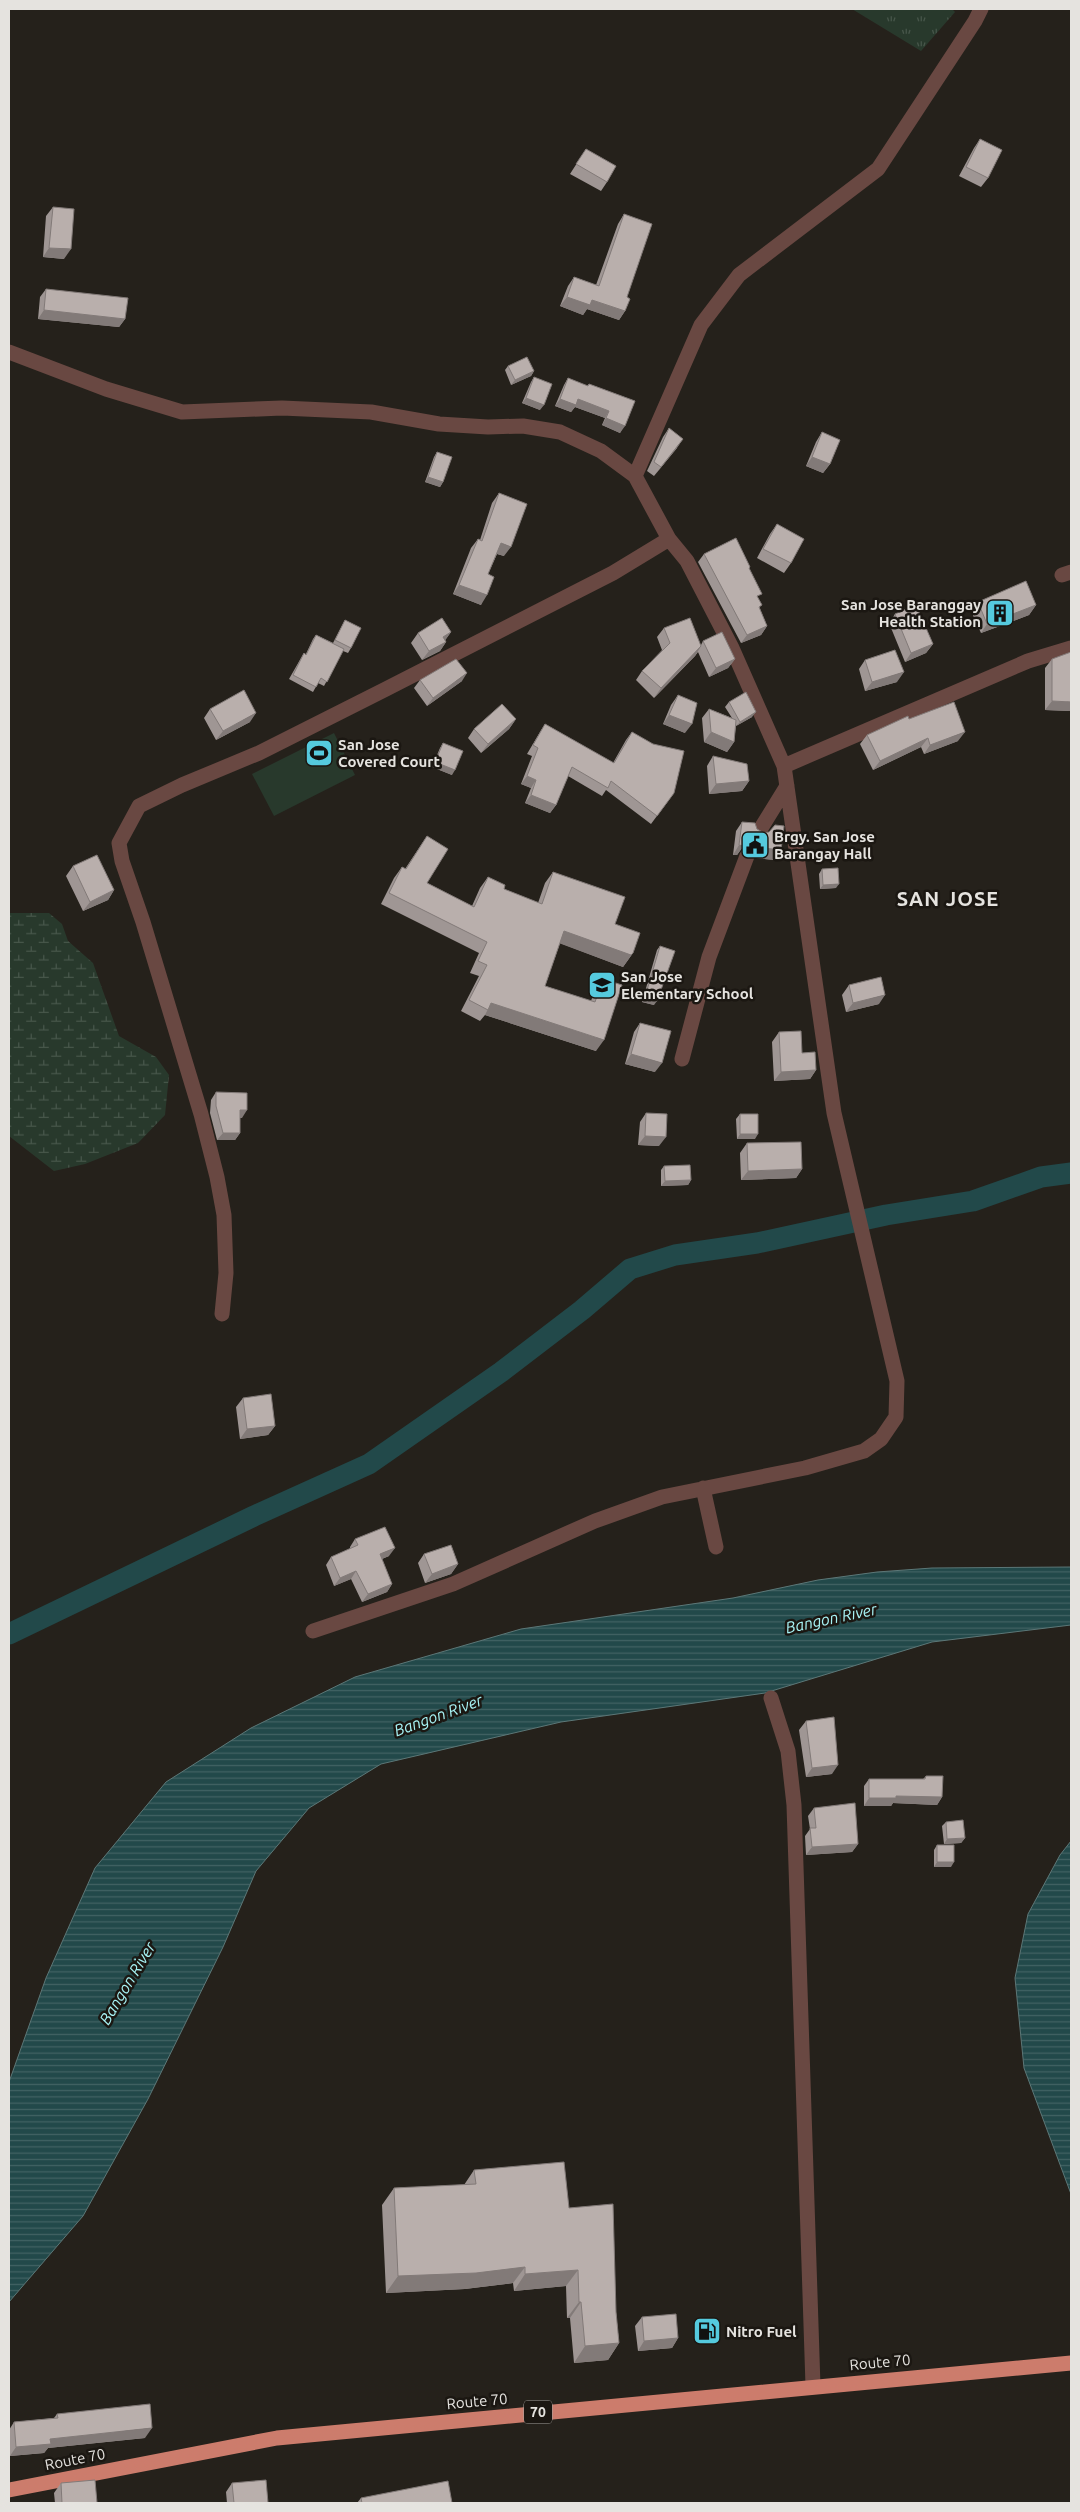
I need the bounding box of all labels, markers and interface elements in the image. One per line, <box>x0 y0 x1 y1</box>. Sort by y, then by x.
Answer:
place label: San Jose Baranggay Health Station <box>841 596 981 630</box>
building icon: San Jose Baranggay Health Station <box>985 598 1015 628</box>
place label: San Jose Covered Court <box>338 736 440 770</box>
sports icon: San Jose Covered Court <box>304 738 334 768</box>
place label: Brgy. San Jose Barangay Hall <box>774 828 875 862</box>
public building icon: Brgy. San Jose Barangay Hall <box>740 830 770 860</box>
district label: SAN JOSE <box>897 887 999 910</box>
place label: San Jose Elementary School <box>621 968 754 1002</box>
school or university icon: San Jose Elementary School <box>587 970 617 1000</box>
water label: Bangon River <box>784 1599 879 1636</box>
water label: Bangon River <box>391 1690 486 1739</box>
water label: Bangon River <box>95 1938 159 2027</box>
fuel station icon: Nitro Fuel <box>692 2316 722 2346</box>
place label: Nitro Fuel <box>726 2323 797 2340</box>
street label: Route 70 <box>849 2351 911 2373</box>
street label: Route 70 <box>446 2390 508 2412</box>
road number: 70 <box>524 2400 552 2424</box>
street label: Route 70 <box>43 2445 107 2473</box>

